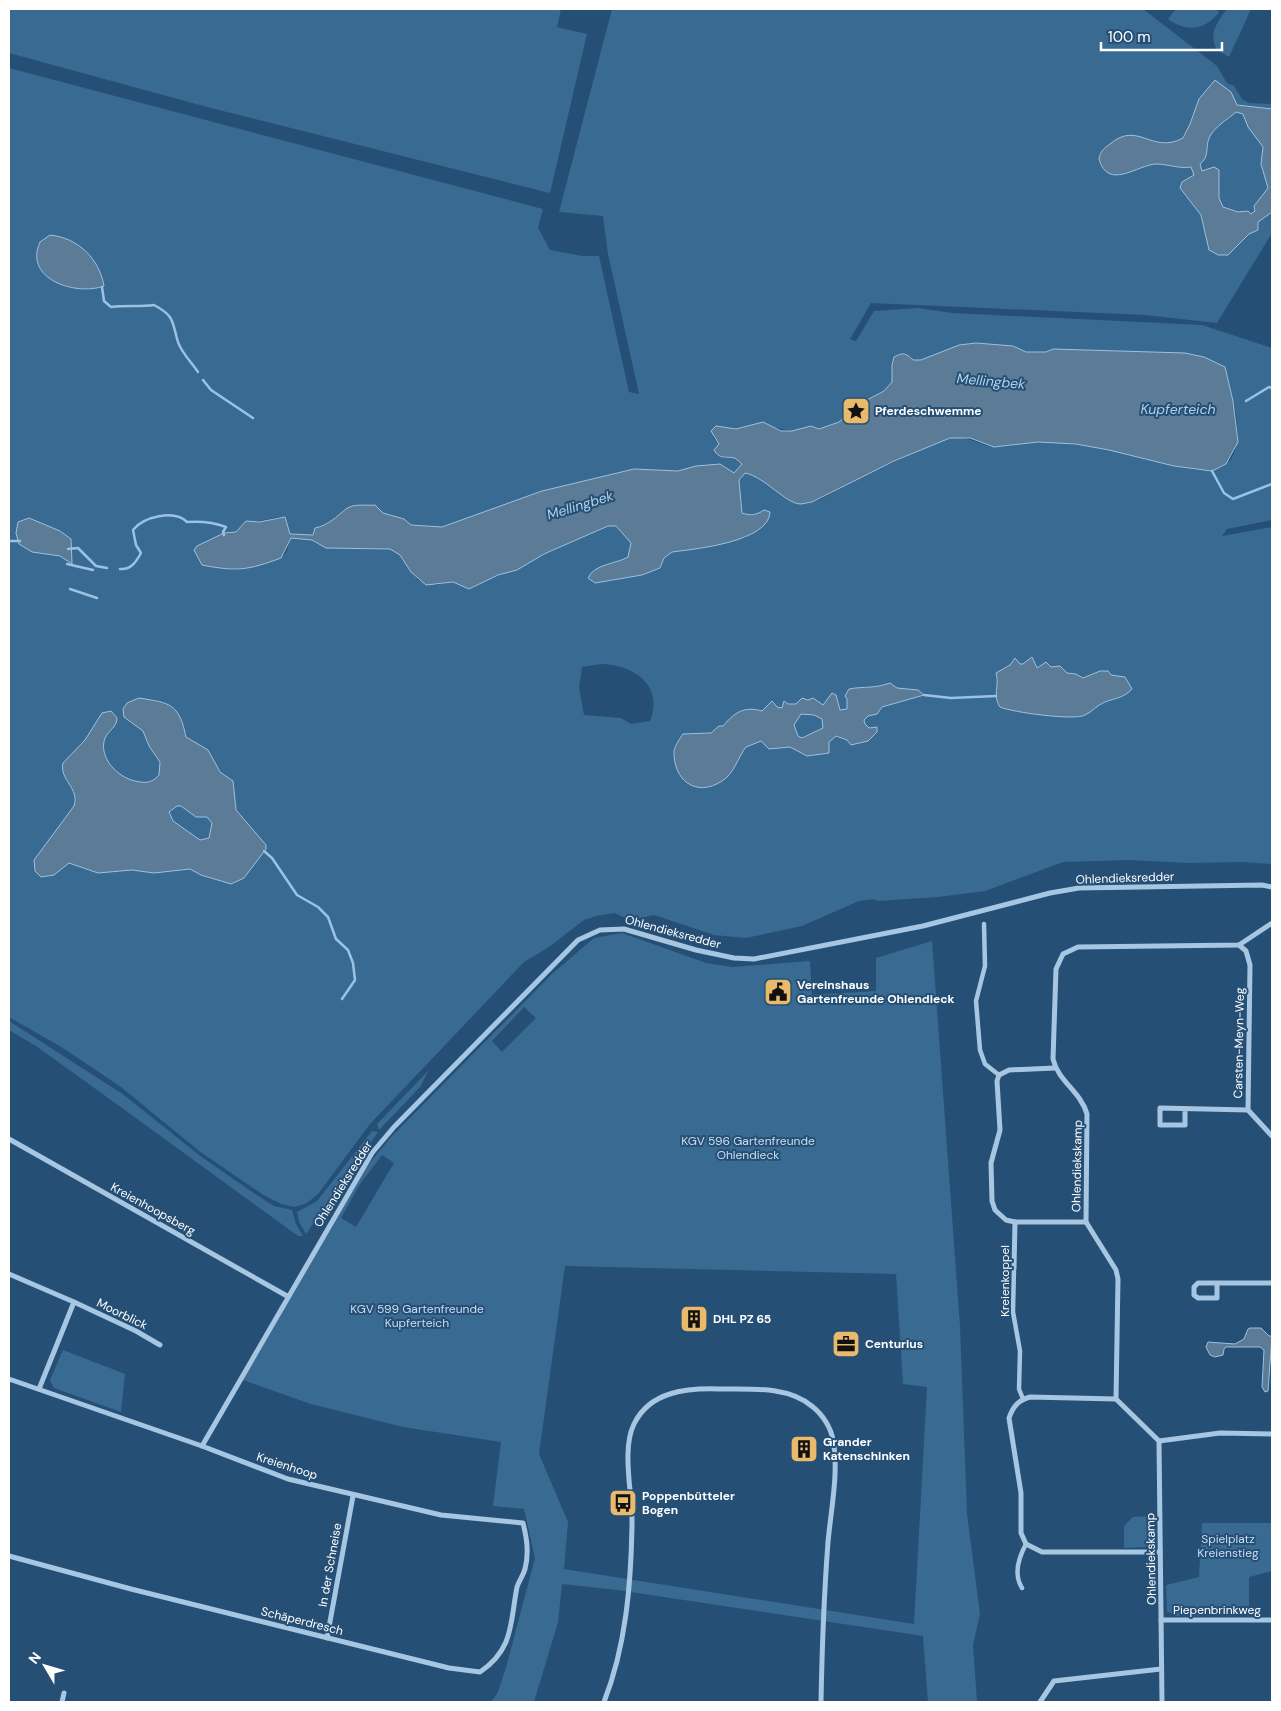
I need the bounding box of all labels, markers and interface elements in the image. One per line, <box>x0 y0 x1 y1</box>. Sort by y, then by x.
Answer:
scale bar <box>1101 20 1222 52</box>
text: 100 m <box>1108 27 1151 47</box>
water label: Mellingbek <box>956 369 1027 393</box>
place icon: Pferdeschwemme <box>841 396 871 426</box>
water label: Kupferteich <box>1140 400 1216 418</box>
place label: Pferdeschwemme <box>875 403 981 419</box>
water label: Mellingbek <box>544 486 616 524</box>
street label: Ohlendieksredder <box>1075 868 1175 888</box>
street label: Ohlendieksredder <box>623 911 723 953</box>
public building icon: Vereinshaus Gartenfreunde Ohlendieck <box>763 977 793 1007</box>
place label: Vereinshaus Gartenfreunde Ohlendieck <box>797 977 954 1007</box>
street label: Carsten-Meyn-Weg <box>1230 987 1248 1099</box>
street label: Ohlendiekskamp <box>1068 1120 1086 1212</box>
park label: KGV 596 Gartenfreunde Ohlendieck <box>681 1133 815 1163</box>
street label: Ohlendieksredder <box>310 1137 376 1230</box>
street label: Kreienhoopsberg <box>108 1179 199 1239</box>
street label: Kreienkoppel <box>997 1245 1013 1317</box>
street label: Moorblick <box>94 1295 150 1333</box>
park label: KGV 599 Gartenfreunde Kupferteich <box>350 1301 484 1331</box>
building icon: DHL PZ 65 <box>679 1304 709 1334</box>
place label: DHL PZ 65 <box>713 1311 771 1327</box>
office icon: Centurius <box>831 1329 861 1359</box>
place label: Centurius <box>865 1336 923 1352</box>
building icon: Grander Katenschinken <box>789 1434 819 1464</box>
place label: Grander Katenschinken <box>823 1434 910 1464</box>
street label: Kreienhoop <box>254 1449 320 1483</box>
bus stop icon: Poppenbütteler Bogen <box>608 1488 638 1518</box>
place label: Poppenbütteler Bogen <box>642 1488 735 1518</box>
street label: Ohlendiekskamp <box>1142 1513 1160 1605</box>
street label: In der Schneise <box>315 1522 345 1608</box>
park label: Spielplatz Kreienstieg <box>1197 1531 1259 1561</box>
street label: Piepenbrinkweg <box>1173 1602 1261 1618</box>
street label: Schäperdresch <box>259 1603 345 1639</box>
north arrow <box>20 1641 70 1691</box>
text: N <box>25 1648 45 1668</box>

